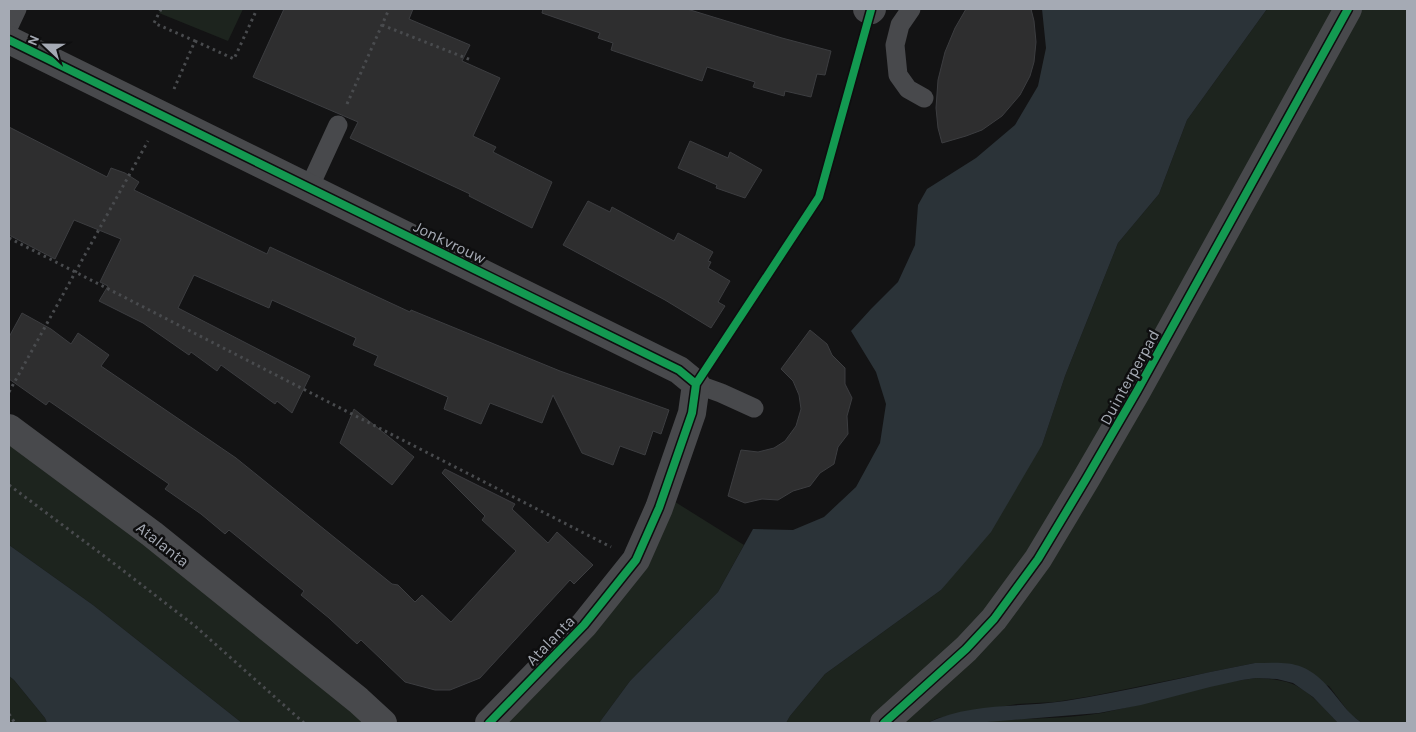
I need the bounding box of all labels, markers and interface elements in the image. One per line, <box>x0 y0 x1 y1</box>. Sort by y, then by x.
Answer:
north arrow <box>20 20 70 70</box>
text: N <box>24 32 43 48</box>
street label: Jonkvrouw <box>411 217 489 268</box>
street label: Duinterperpad <box>1096 326 1163 428</box>
street label: Atalanta <box>132 518 193 571</box>
street label: Atalanta <box>522 612 579 669</box>

